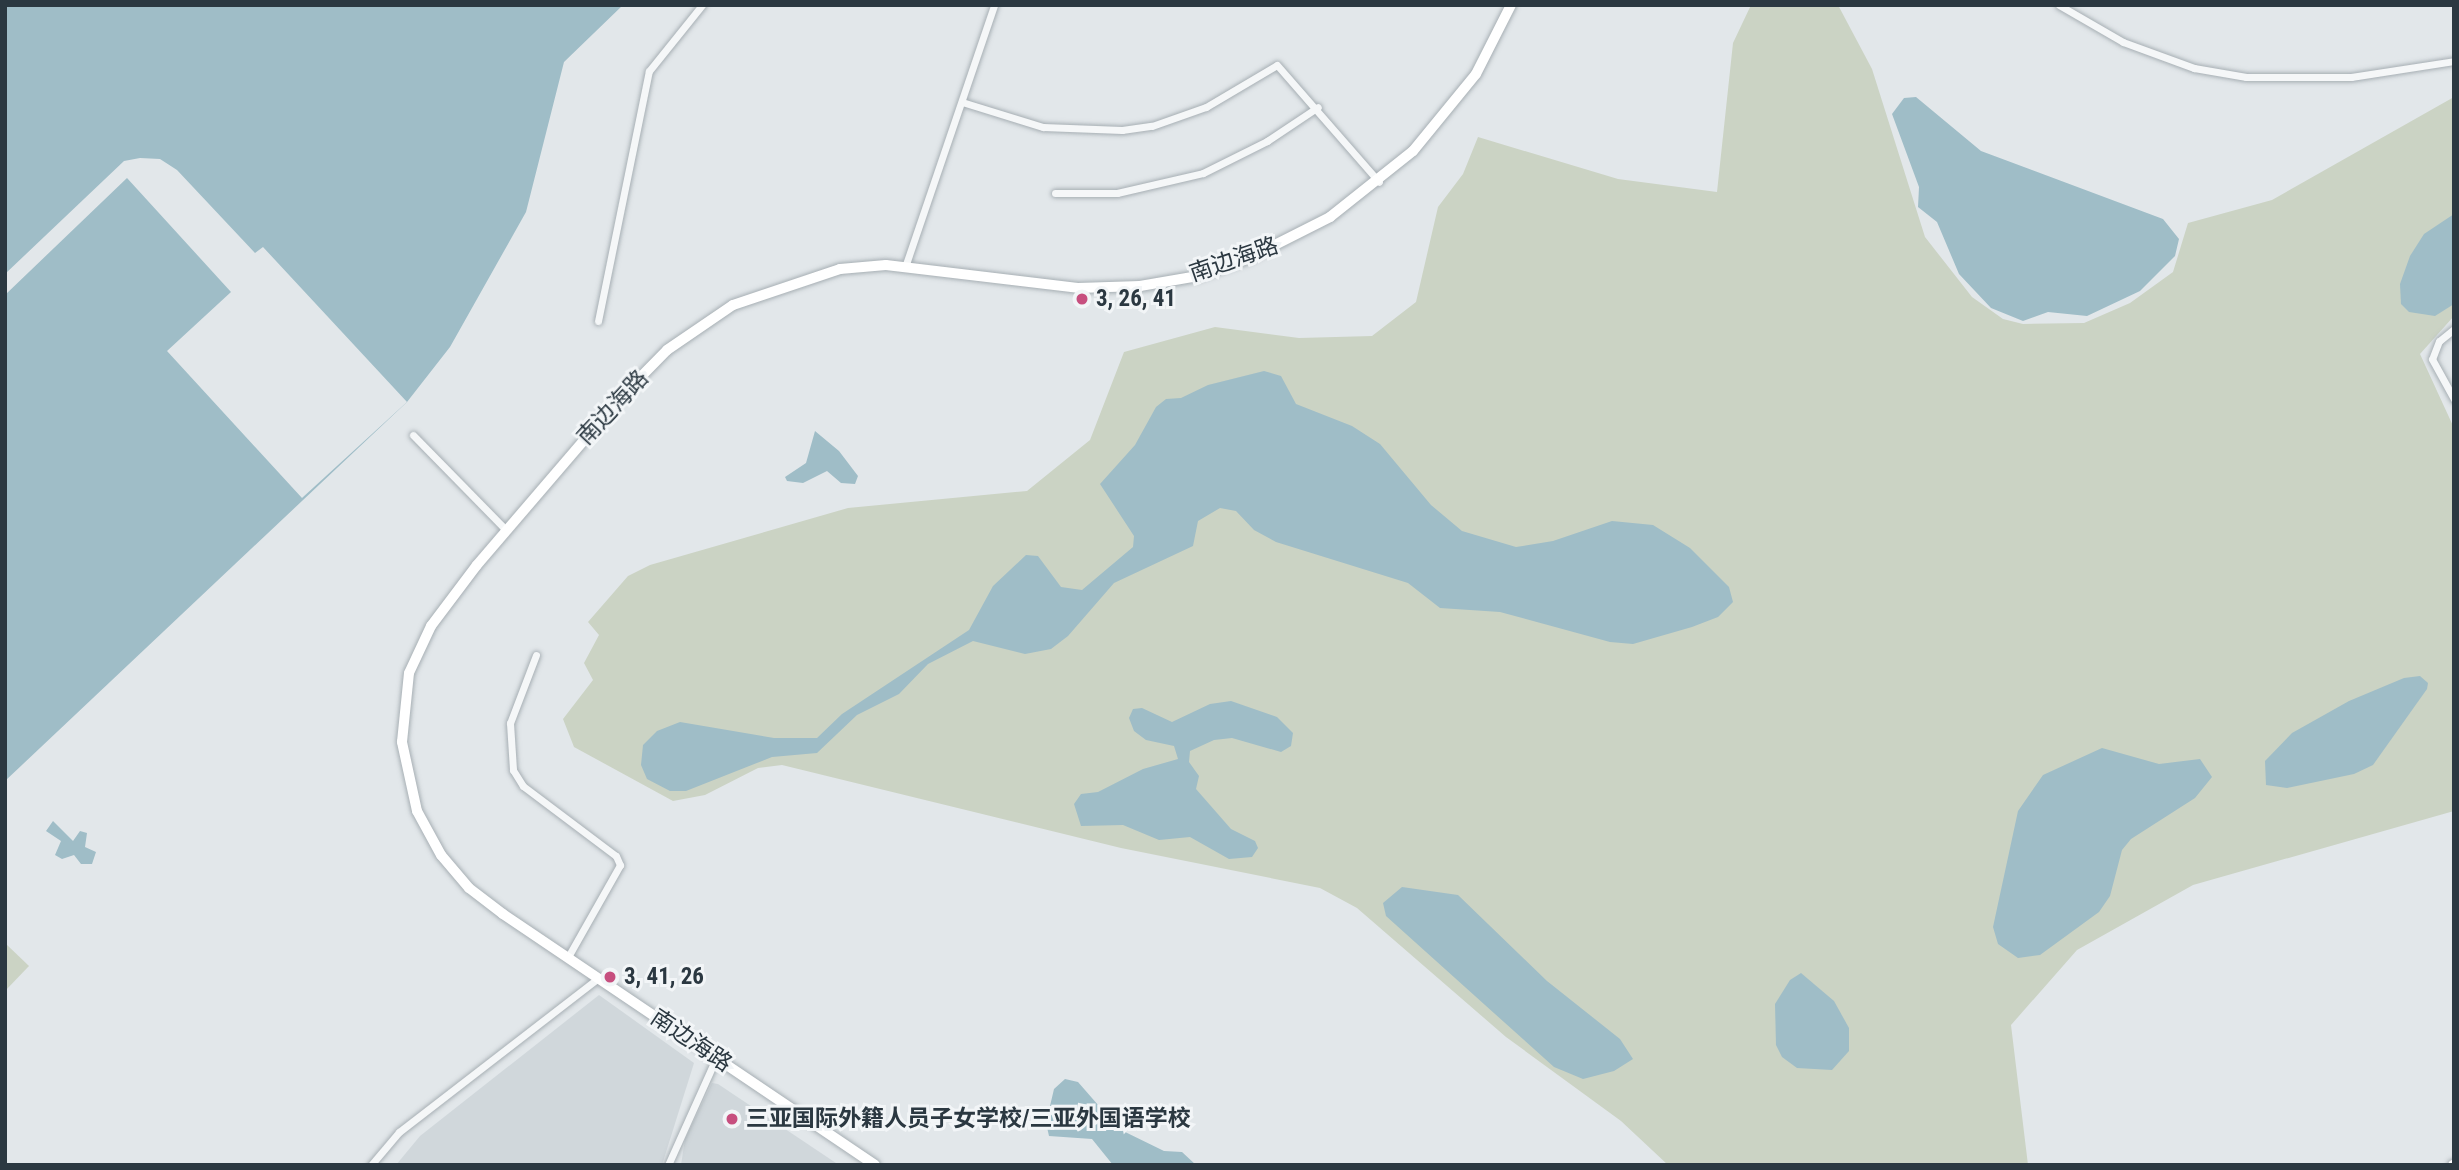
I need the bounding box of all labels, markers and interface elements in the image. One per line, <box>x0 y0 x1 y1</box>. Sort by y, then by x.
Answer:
street label: 南边海路 <box>1186 232 1282 288</box>
place label: 3, 26, 41 <box>1096 285 1176 313</box>
marker: 3, 26, 41 <box>1074 291 1090 307</box>
street label: 南边海路 <box>572 365 654 451</box>
place label: 3, 41, 26 <box>624 963 704 991</box>
marker: 3, 41, 26 <box>602 969 618 985</box>
street label: 南边海路 <box>645 1004 737 1078</box>
place label: 三亚国际外籍人员子女学校/三亚外国语学校 <box>746 1105 1191 1133</box>
marker: 三亚国际外籍人员子女学校/三亚外国语学校 <box>724 1111 740 1127</box>

